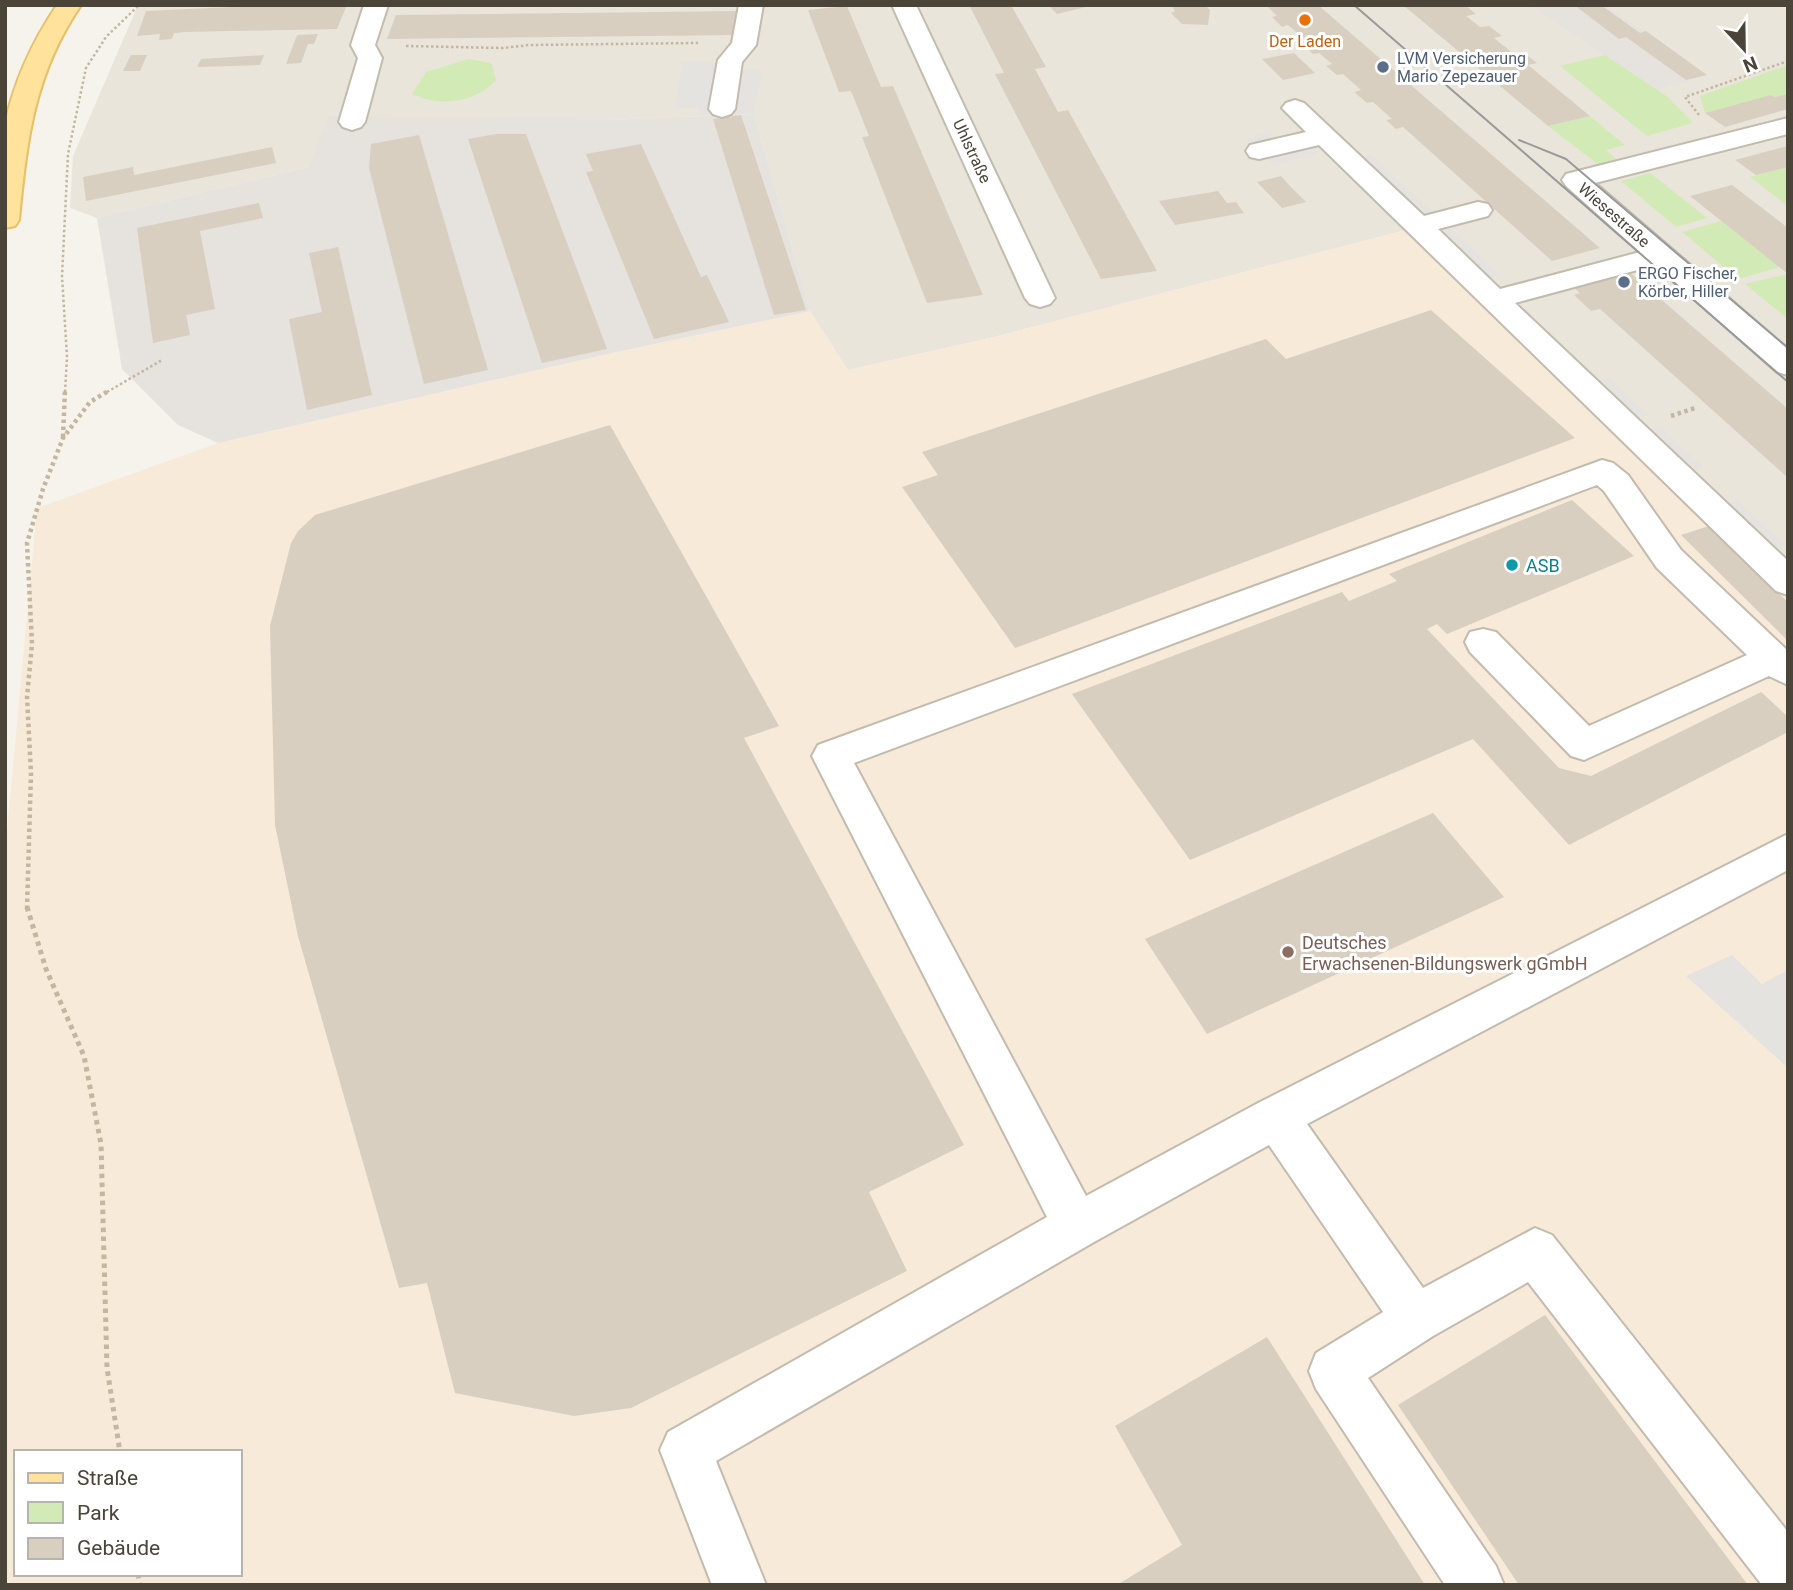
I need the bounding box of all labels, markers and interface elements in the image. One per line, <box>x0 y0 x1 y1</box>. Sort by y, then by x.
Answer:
marker: Der Laden <box>1297 12 1313 28</box>
north arrow <box>1709 14 1779 84</box>
place label: Der Laden <box>1269 32 1341 51</box>
place label: LVM Versicherung Mario Zepezauer <box>1397 49 1526 86</box>
text: N <box>1740 51 1761 77</box>
marker: LVM Versicherung Mario Zepezauer <box>1375 59 1391 75</box>
street label: Uhlstraße <box>949 116 995 186</box>
street label: Wiesestraße <box>1574 179 1654 251</box>
place label: ERGO Fischer, Körber, Hiller <box>1638 264 1737 301</box>
marker: ERGO Fischer, Körber, Hiller <box>1616 274 1632 290</box>
place label: ASB <box>1526 555 1560 576</box>
marker: ASB <box>1504 557 1520 573</box>
place label: Deutsches Erwachsenen-Bildungswerk gGmbH <box>1302 932 1588 974</box>
marker: Deutsches Erwachsenen-Bildungswerk gGmbH <box>1280 944 1296 960</box>
legend <box>14 1450 242 1576</box>
text: Straße <box>77 1466 138 1490</box>
text: Park <box>77 1501 120 1525</box>
text: Gebäude <box>77 1536 160 1560</box>

